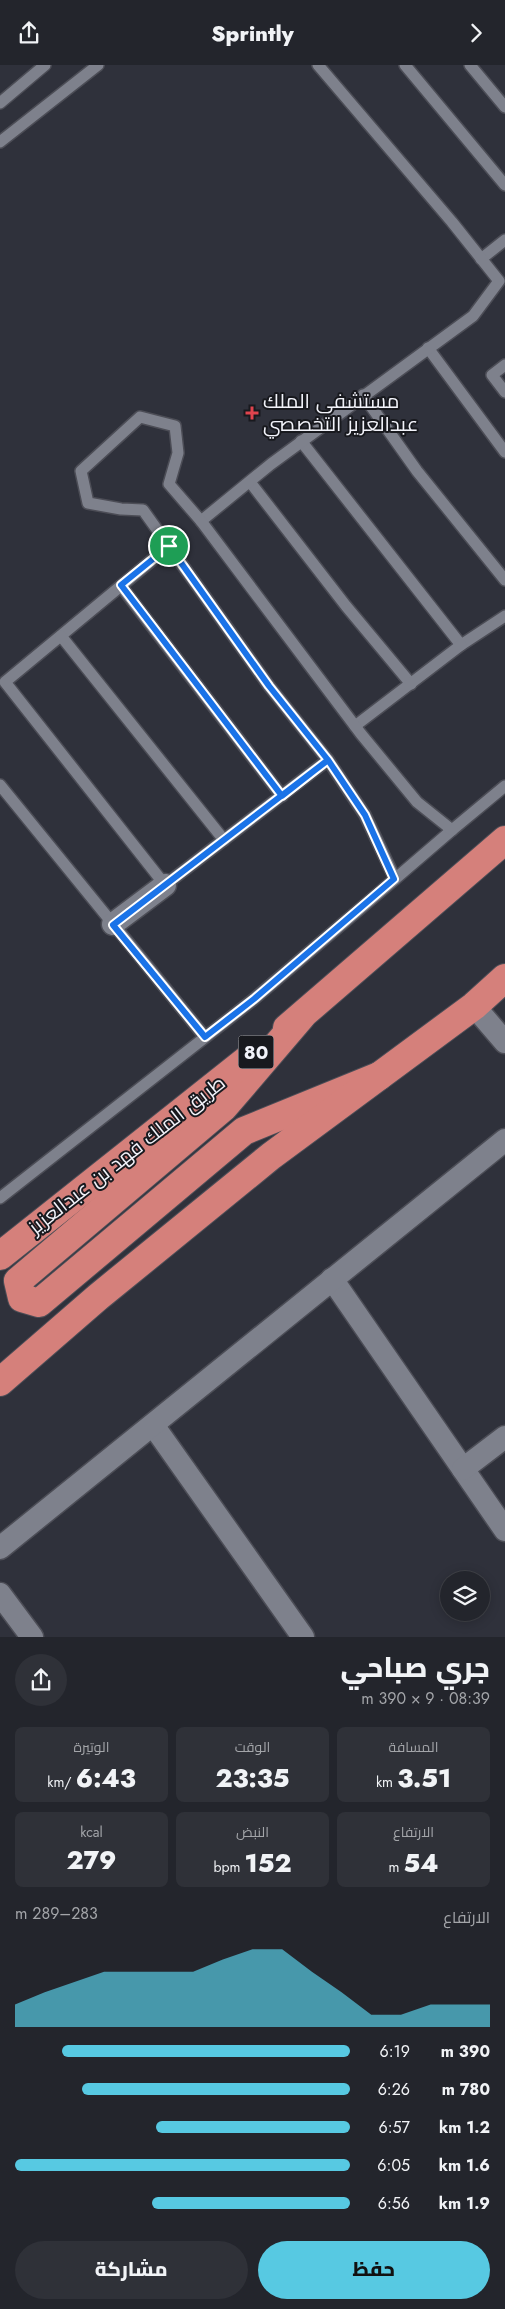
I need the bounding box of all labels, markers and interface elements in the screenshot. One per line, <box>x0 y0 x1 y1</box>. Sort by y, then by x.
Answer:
text: Sprintly <box>211 17 294 49</box>
icon: share <box>15 19 43 47</box>
icon: forward <box>462 19 490 47</box>
place label: مستشفى الملك عبدالعزيز التخصصي <box>263 387 418 439</box>
marker: مستشفى الملك عبدالعزيز التخصصي <box>245 406 259 420</box>
pin <box>148 525 190 567</box>
icon: arrive <box>155 532 183 560</box>
road number: 80 <box>238 1035 274 1069</box>
street label: طريق الملك فهد بن عبدالعزيز <box>22 1069 232 1242</box>
map controls <box>440 1571 490 1621</box>
button: layers <box>440 1571 490 1621</box>
text: جري صباحي <box>340 1647 490 1688</box>
button: share <box>15 1654 67 1706</box>
text: 08:39 · 9 × 390 m <box>361 1687 490 1710</box>
text: الوتيرة <box>74 1737 109 1757</box>
text: الوقت <box>235 1737 270 1757</box>
text: المسافة <box>389 1737 438 1757</box>
text: 6:43 <box>76 1760 136 1796</box>
text: 23:35 <box>215 1760 290 1796</box>
text: 3.51 <box>397 1760 451 1796</box>
text: /km <box>47 1772 76 1792</box>
text: km <box>376 1772 397 1792</box>
text: kcal <box>80 1822 103 1842</box>
text: النبض <box>236 1822 269 1842</box>
text: الارتفاع <box>393 1822 434 1842</box>
text: 279 <box>66 1842 117 1878</box>
text: 152 <box>245 1845 292 1881</box>
text: 54 <box>404 1845 439 1881</box>
text: bpm <box>213 1857 245 1877</box>
text: m <box>388 1857 404 1877</box>
text: 283–289 m <box>15 1902 98 1925</box>
text: الارتفاع <box>443 1906 490 1929</box>
text: 6:19 <box>380 2040 410 2063</box>
text: 390 m <box>441 2040 490 2063</box>
text: 6:26 <box>378 2078 410 2101</box>
text: 780 m <box>442 2078 490 2101</box>
text: 6:57 <box>379 2116 410 2139</box>
text: 1.2 km <box>439 2116 490 2139</box>
text: 6:05 <box>377 2154 410 2177</box>
text: 1.6 km <box>439 2154 490 2177</box>
text: 6:56 <box>378 2192 410 2215</box>
text: 1.9 km <box>439 2192 490 2215</box>
button: مشاركة <box>15 2241 248 2299</box>
button: حفظ <box>258 2241 490 2299</box>

